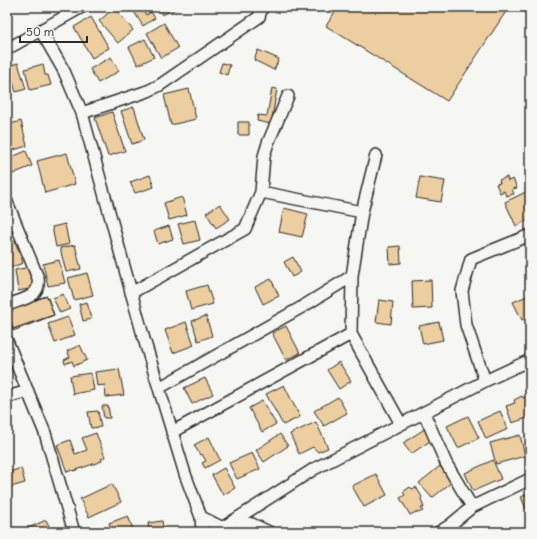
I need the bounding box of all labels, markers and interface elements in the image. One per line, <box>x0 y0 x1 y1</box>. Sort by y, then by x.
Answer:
scale bar <box>20 18 87 44</box>
text: 50 m <box>26 24 55 39</box>

